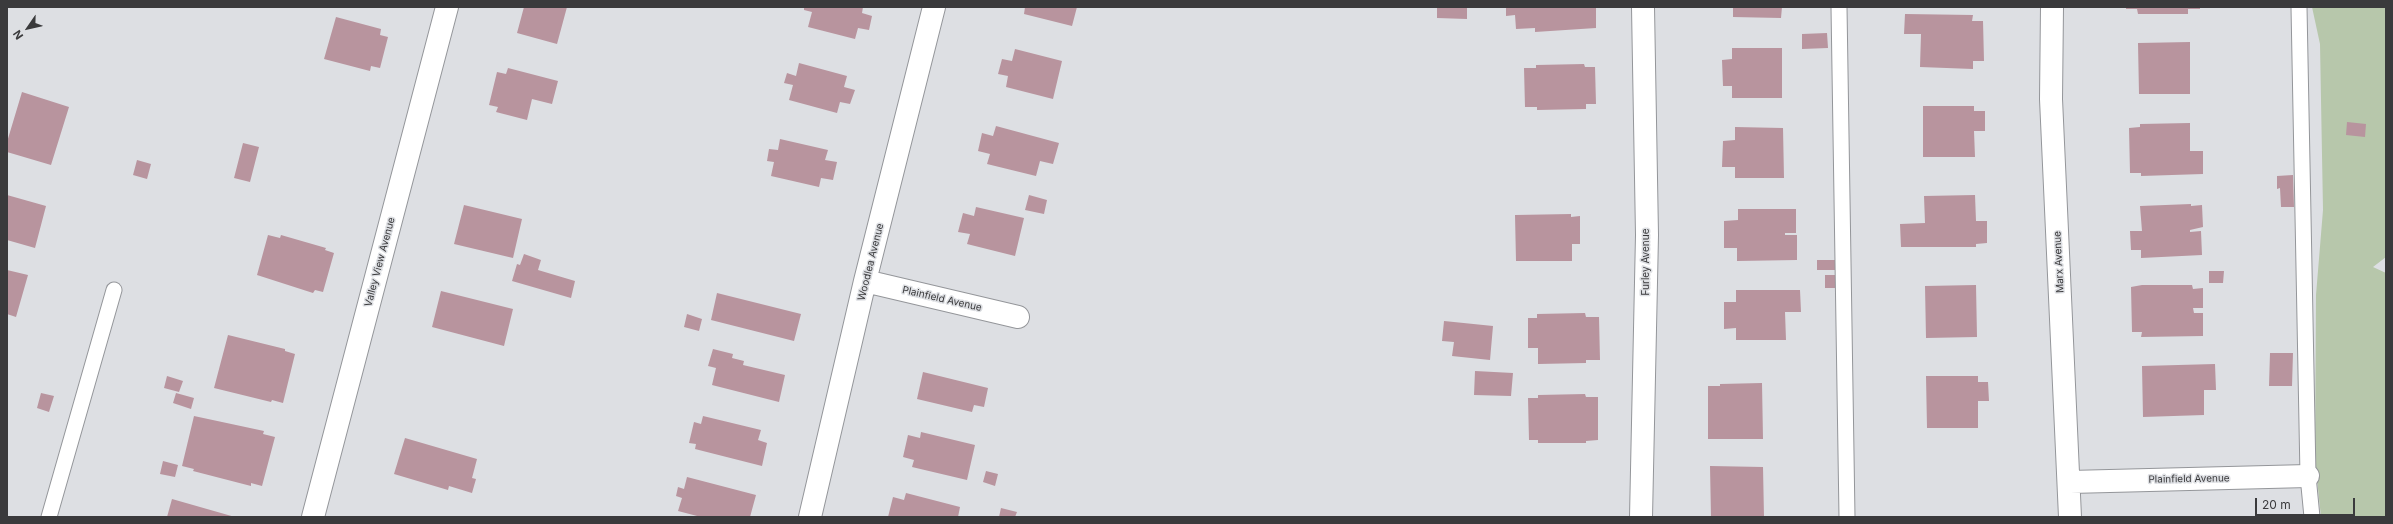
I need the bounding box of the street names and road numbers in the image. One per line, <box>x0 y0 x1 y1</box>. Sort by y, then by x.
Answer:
street label: Valley View Avenue <box>362 216 398 308</box>
street label: Woodlea Avenue <box>856 222 886 302</box>
street label: Furley Avenue <box>1640 228 1652 296</box>
street label: Marx Avenue <box>2051 231 2067 293</box>
street label: Plainfield Avenue <box>901 284 983 314</box>
street label: Plainfield Avenue <box>2148 472 2230 486</box>

